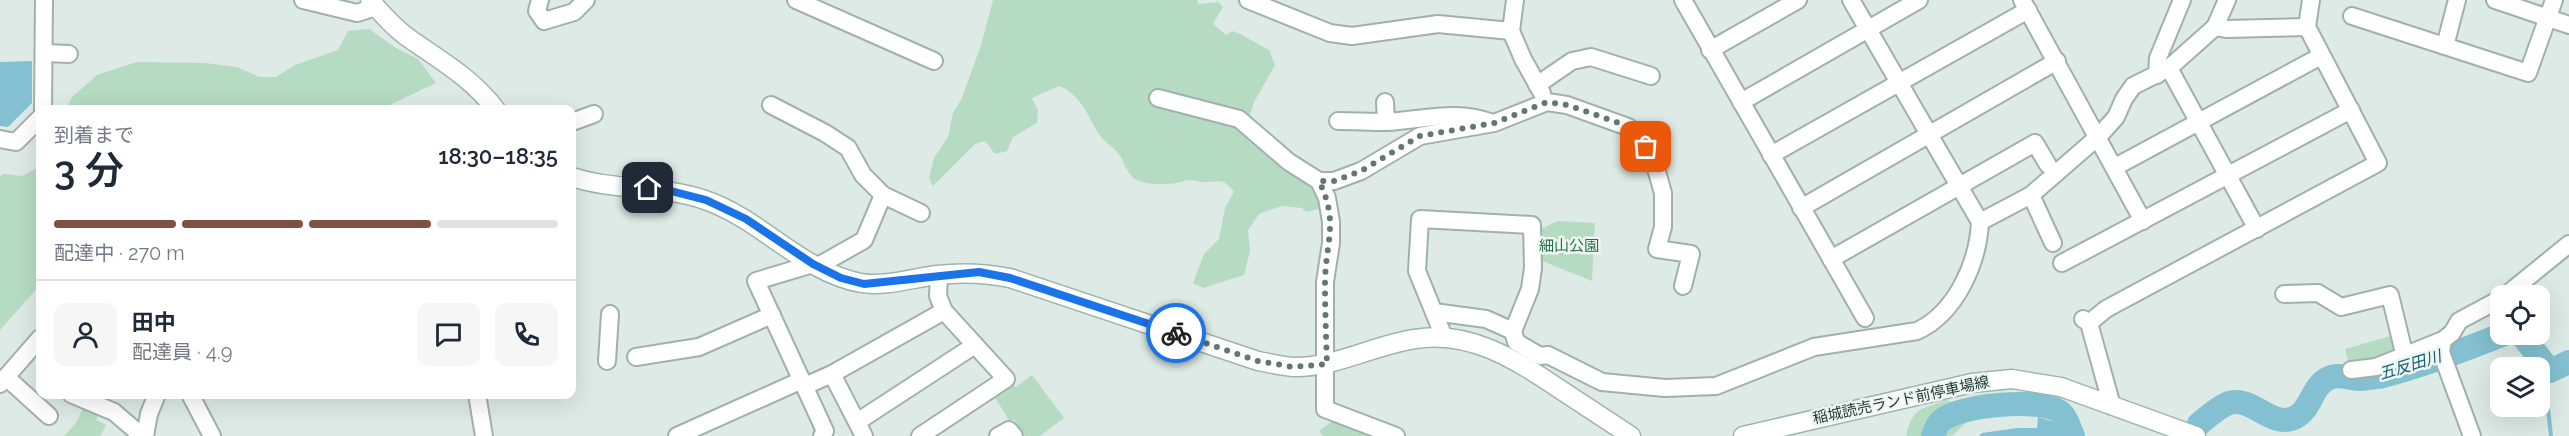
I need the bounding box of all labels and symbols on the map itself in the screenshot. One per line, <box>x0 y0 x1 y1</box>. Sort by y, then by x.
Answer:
pin <box>1620 121 1671 172</box>
pin <box>622 162 673 213</box>
park label: 細山公園 <box>1539 237 1599 255</box>
courier <box>1146 303 1206 363</box>
water label: 五反田川 <box>2377 346 2445 383</box>
street label: 稲城読売ランド前停車場線 <box>1811 372 1991 428</box>

